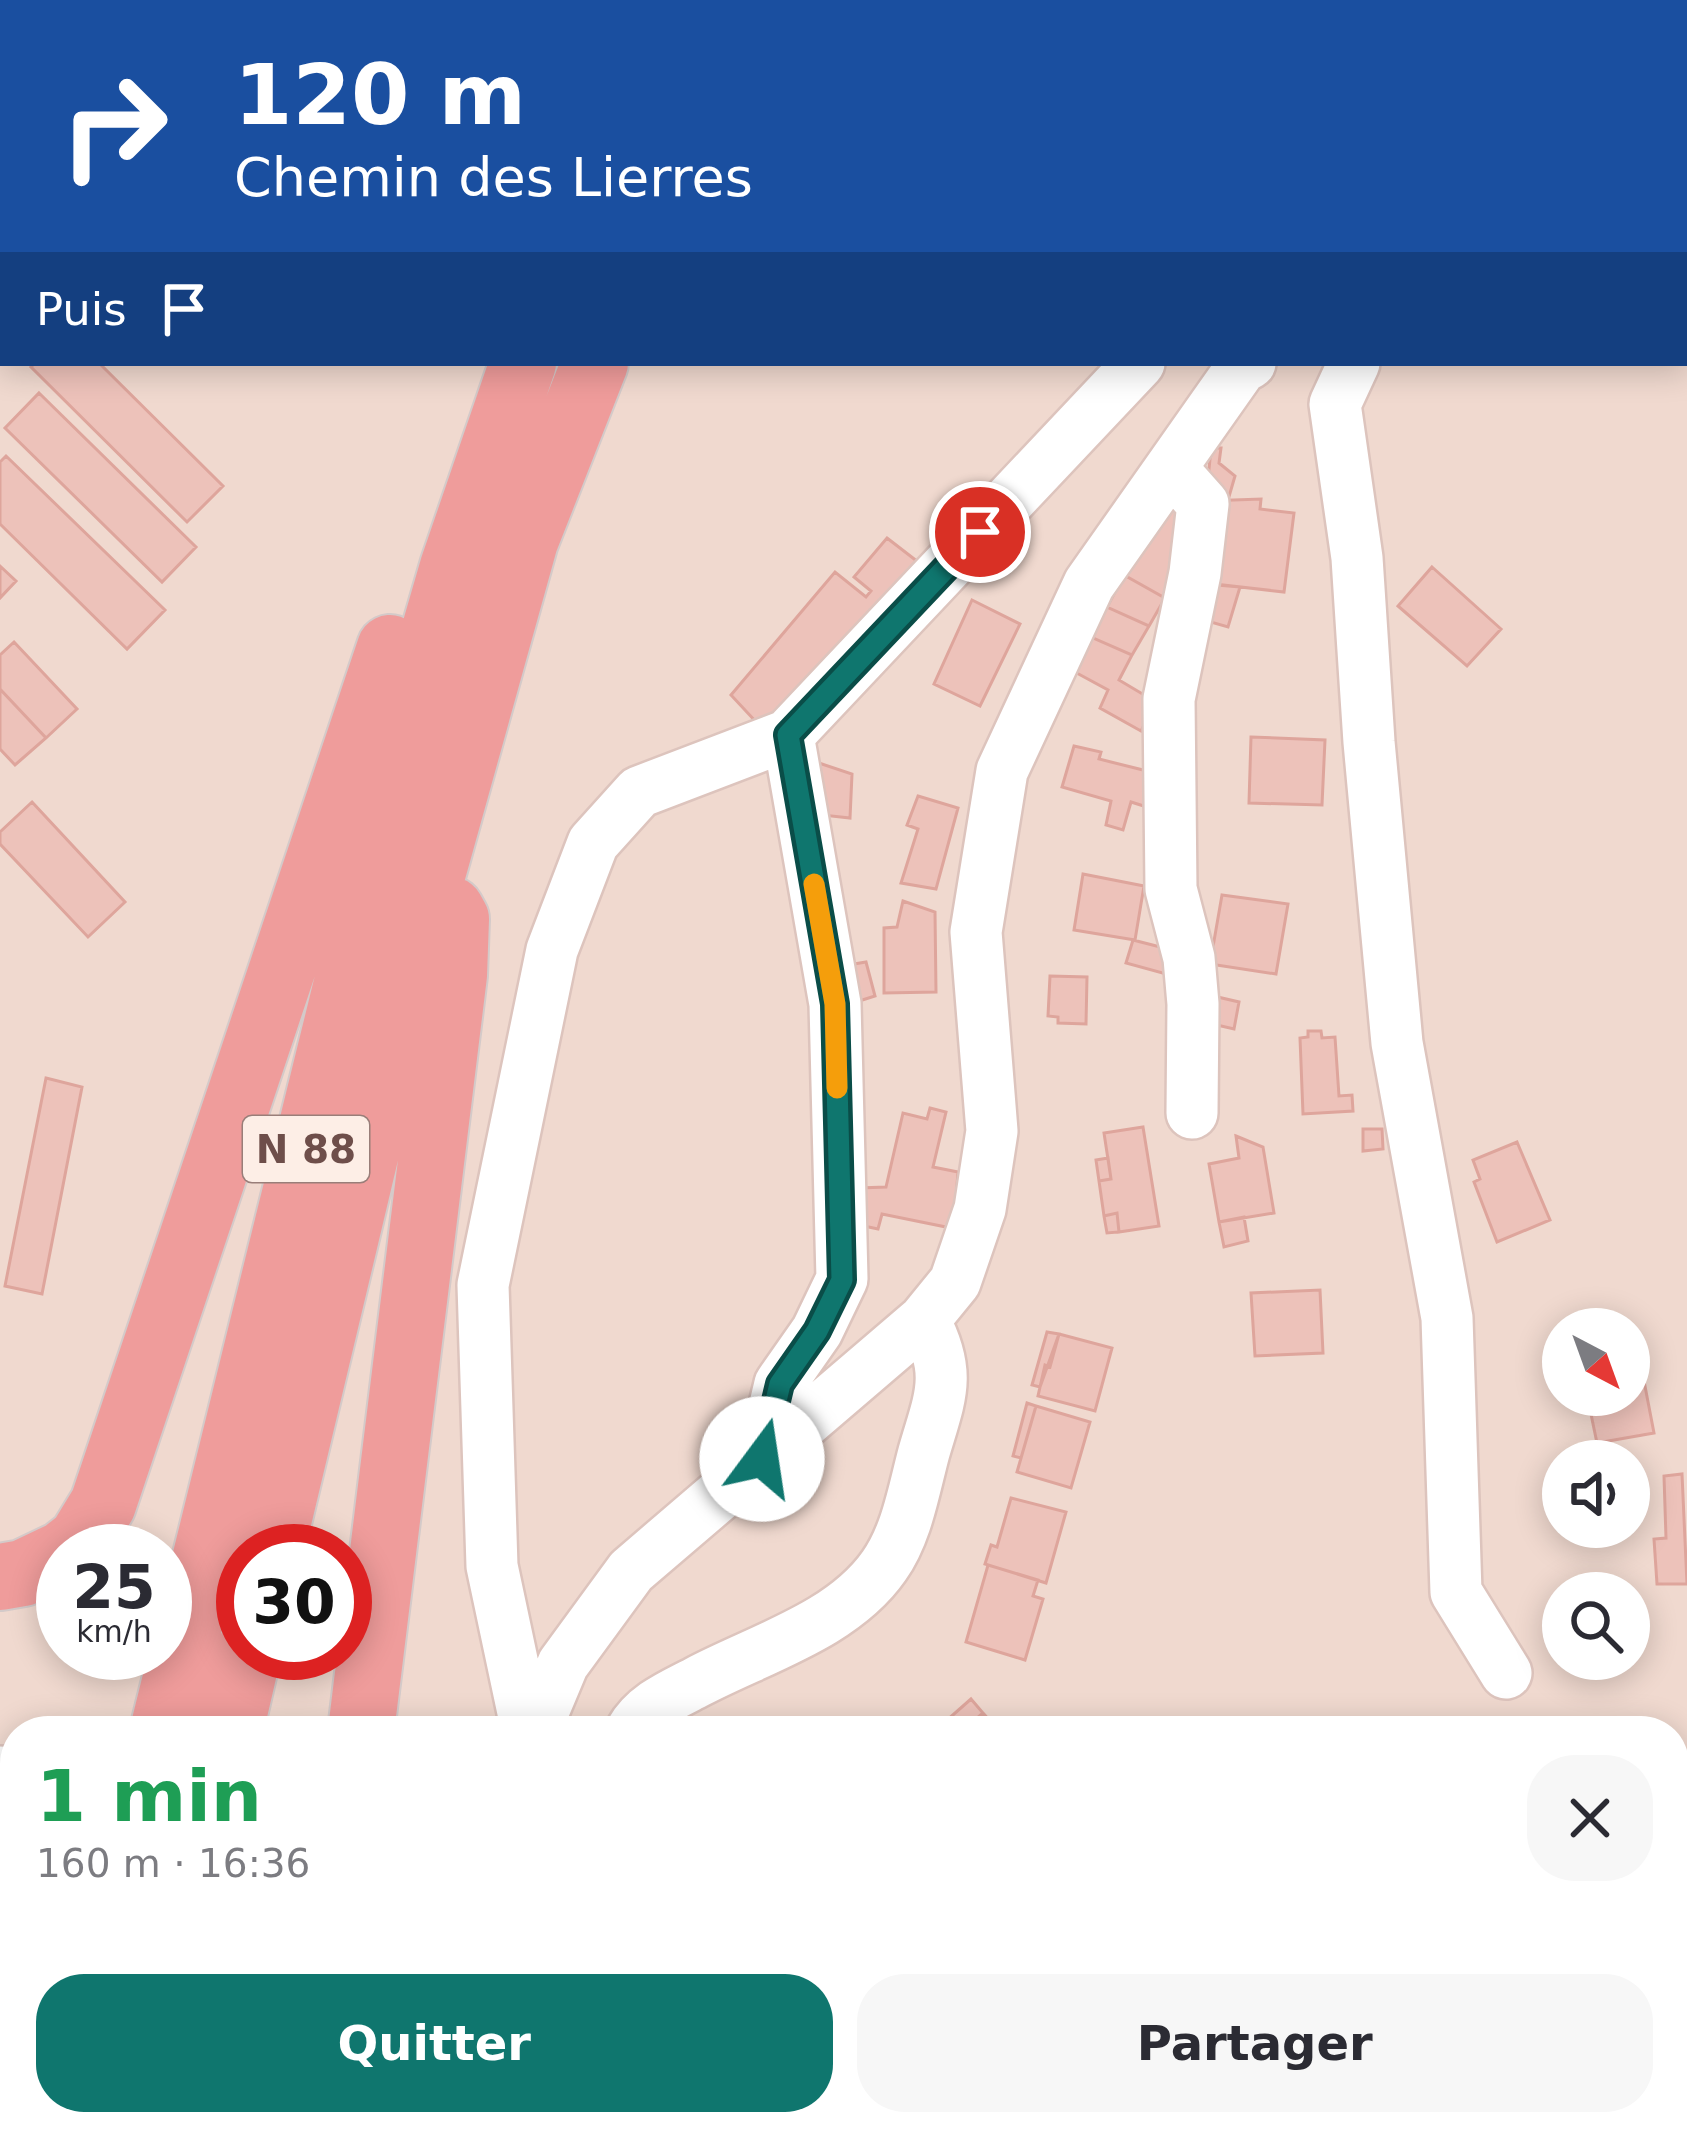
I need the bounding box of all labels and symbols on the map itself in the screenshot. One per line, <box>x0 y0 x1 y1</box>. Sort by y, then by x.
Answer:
pin <box>929 481 1031 583</box>
road number: N 88 <box>243 1116 369 1182</box>
north arrow <box>1542 1308 1650 1416</box>
position arrow <box>699 1396 825 1522</box>
speed limit sign: 30 <box>216 1524 372 1680</box>

